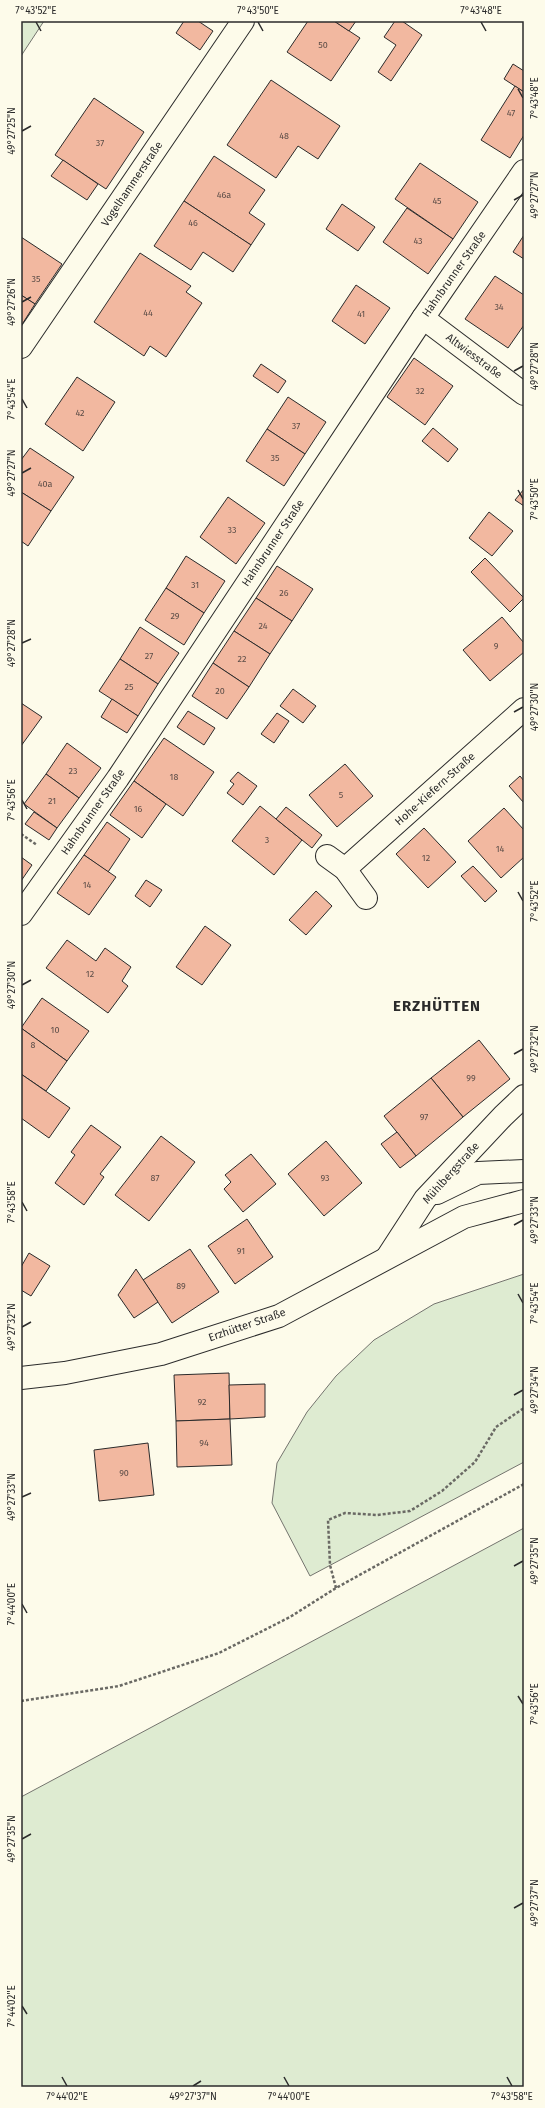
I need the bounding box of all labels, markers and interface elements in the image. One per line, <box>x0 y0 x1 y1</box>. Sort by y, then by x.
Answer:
text: 7°43'52"E <box>15 5 57 17</box>
text: 7°43'50"E <box>237 5 279 17</box>
text: 7°43'48"E <box>460 5 502 17</box>
house number: 50 <box>318 40 328 50</box>
text: 7°43'48"E <box>529 77 541 119</box>
text: 49°27'25"N <box>6 107 18 155</box>
house number: 47 <box>507 108 515 118</box>
house number: 48 <box>279 131 289 141</box>
house number: 37 <box>96 138 104 148</box>
street label: Vogelhammerstraße <box>99 139 165 229</box>
text: 49°27'27"N <box>529 171 541 219</box>
house number: 46a <box>217 190 231 200</box>
house number: 45 <box>432 196 442 206</box>
house number: 46 <box>188 218 198 228</box>
street label: Hahnbrunner Straße <box>419 229 489 319</box>
house number: 43 <box>413 236 423 246</box>
house number: 35 <box>31 274 41 284</box>
text: 49°27'26"N <box>6 278 18 326</box>
house number: 34 <box>494 302 504 312</box>
house number: 44 <box>143 308 153 318</box>
house number: 41 <box>357 309 365 319</box>
street label: Altwiesstraße <box>443 331 505 381</box>
text: 49°27'28"N <box>529 342 541 390</box>
text: 7°43'54"E <box>6 378 18 420</box>
house number: 32 <box>416 386 424 396</box>
house number: 42 <box>75 408 85 418</box>
house number: 37 <box>292 421 300 431</box>
text: 49°27'27"N <box>6 449 18 497</box>
house number: 35 <box>270 453 280 463</box>
text: 7°43'50"E <box>529 478 541 520</box>
house number: 40a <box>38 479 52 489</box>
street label: Hahnbrunner Straße <box>239 497 307 589</box>
house number: 33 <box>228 525 236 535</box>
house number: 31 <box>191 580 199 590</box>
house number: 26 <box>279 588 289 598</box>
house number: 29 <box>170 611 180 621</box>
text: 49°27'28"N <box>6 619 18 667</box>
house number: 24 <box>258 621 268 631</box>
house number: 9 <box>494 641 499 651</box>
house number: 27 <box>145 651 153 661</box>
house number: 22 <box>238 654 246 664</box>
house number: 25 <box>125 682 134 692</box>
text: 49°27'30"N <box>529 683 541 731</box>
house number: 20 <box>215 686 225 696</box>
street label: Hohe-Kiefern-Straße <box>392 750 478 828</box>
house number: 23 <box>69 766 77 776</box>
street label: Hahnbrunner Straße <box>58 767 128 857</box>
house number: 18 <box>170 772 178 782</box>
text: 7°43'56"E <box>6 779 18 821</box>
house number: 5 <box>339 790 344 800</box>
house number: 21 <box>48 796 56 806</box>
house number: 16 <box>134 804 143 814</box>
house number: 3 <box>265 835 269 845</box>
house number: 14 <box>496 844 505 854</box>
house number: 12 <box>422 853 430 863</box>
house number: 14 <box>83 880 92 890</box>
text: 7°43'52"E <box>529 880 541 922</box>
text: 49°27'30"N <box>6 961 18 1009</box>
house number: 12 <box>86 969 94 979</box>
district label: ERZHÜTTEN <box>393 997 481 1015</box>
house number: 10 <box>51 1025 59 1035</box>
text: 49°27'32"N <box>529 1025 541 1073</box>
house number: 8 <box>31 1040 36 1050</box>
house number: 99 <box>466 1073 476 1083</box>
house number: 97 <box>420 1112 428 1122</box>
street label: Mühlbergstraße <box>420 1140 482 1206</box>
house number: 87 <box>151 1173 159 1183</box>
house number: 93 <box>320 1173 330 1183</box>
text: 7°43'58"E <box>6 1181 18 1223</box>
text: 49°27'33"N <box>529 1196 541 1244</box>
house number: 91 <box>237 1246 245 1256</box>
house number: 89 <box>176 1281 186 1291</box>
text: 7°43'54"E <box>529 1282 541 1324</box>
text: 49°27'32"N <box>6 1303 18 1351</box>
street label: Erzhütter Straße <box>207 1306 287 1344</box>
text: 49°27'34"N <box>529 1366 541 1414</box>
house number: 92 <box>198 1397 206 1407</box>
house number: 94 <box>199 1438 209 1448</box>
house number: 90 <box>119 1468 129 1478</box>
text: 49°27'33"N <box>6 1473 18 1521</box>
text: 49°27'35"N <box>529 1537 541 1585</box>
text: 7°44'00"E <box>6 1583 18 1625</box>
text: 7°43'56"E <box>529 1683 541 1725</box>
text: 49°27'35"N <box>6 1815 18 1863</box>
text: 49°27'37"N <box>529 1879 541 1927</box>
text: 7°44'02"E <box>6 1985 18 2027</box>
text: 7°44'02"E <box>46 2091 88 2103</box>
text: 49°27'37"N <box>169 2091 217 2103</box>
text: 7°44'00"E <box>268 2091 310 2103</box>
text: 7°43'58"E <box>491 2091 533 2103</box>

